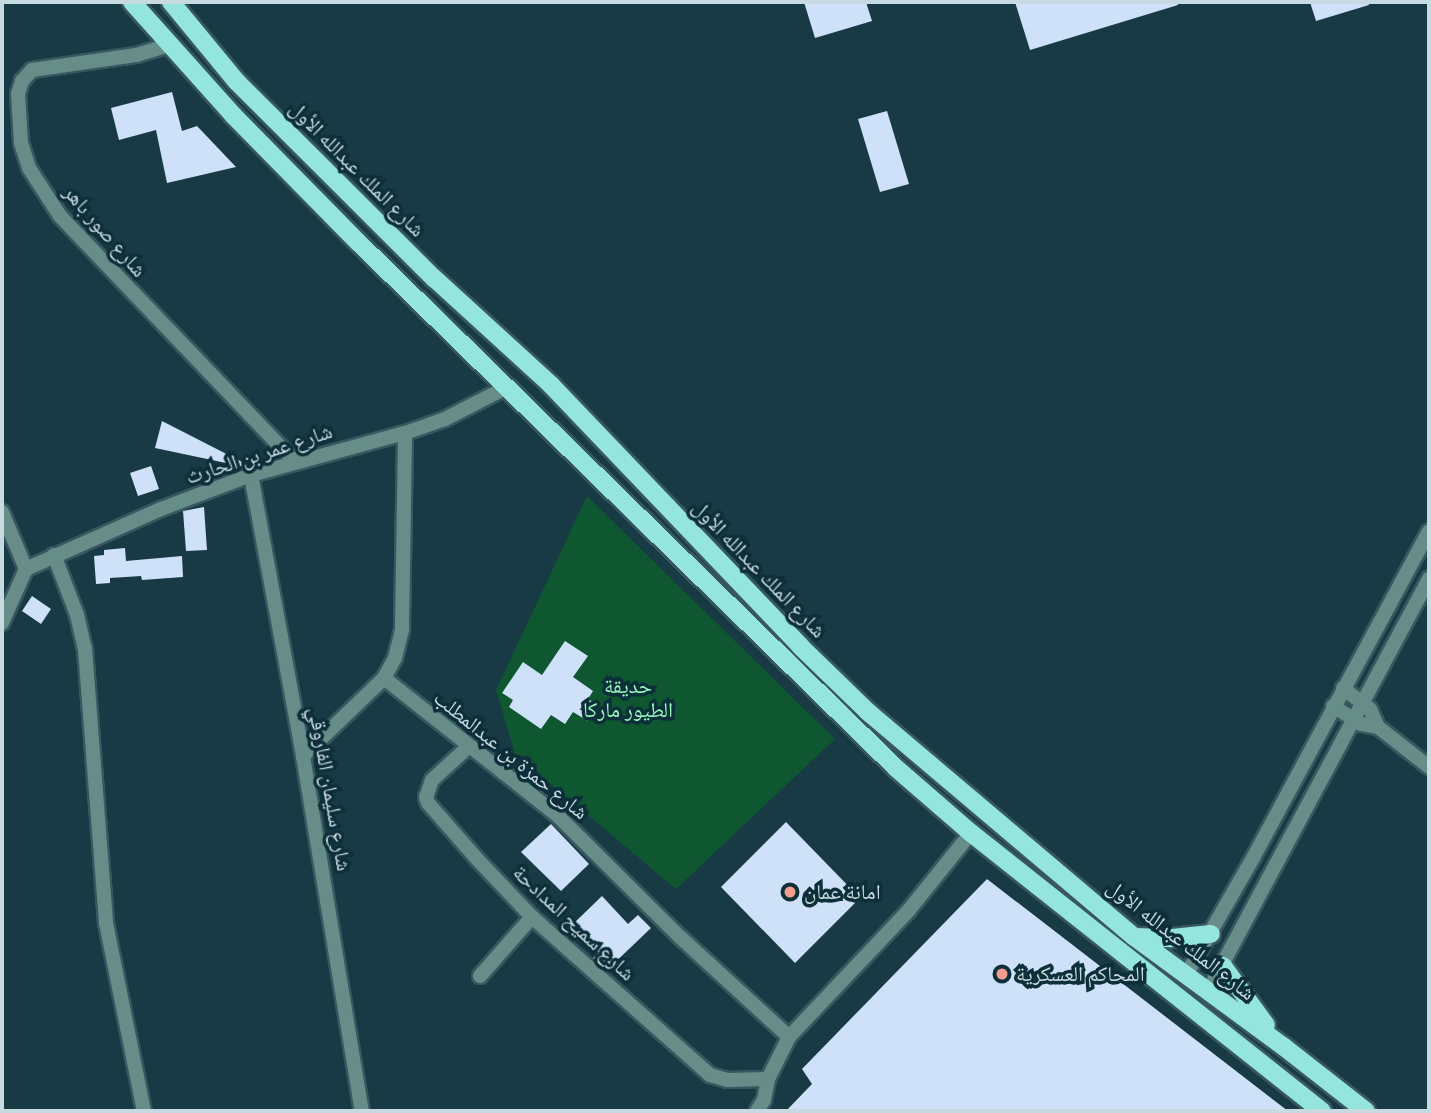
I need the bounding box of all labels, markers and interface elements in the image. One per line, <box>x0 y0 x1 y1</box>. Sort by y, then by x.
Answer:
street label: شارع الملك عبدالله الأول <box>284 96 430 242</box>
street label: شارع صور باهر <box>58 180 152 282</box>
street label: شارع عمر بن الحارث <box>183 418 335 490</box>
street label: شارع الملك عبدالله الأول <box>687 495 831 643</box>
park label: حديقة الطيور ماركا <box>583 673 673 723</box>
street label: شارع حمزة بن عبدالمطلب <box>429 685 593 825</box>
street label: شارع سليمان الفاروقي <box>303 705 357 873</box>
street label: شارع سميح المدادحة <box>508 860 640 986</box>
street label: شارع الملك عبدالله الأول <box>1102 874 1260 1006</box>
place label: امانة عمان <box>804 879 881 905</box>
marker: امانة عمان <box>782 884 798 900</box>
place label: المحاكم العسكرية <box>1016 961 1145 987</box>
marker: المحاكم العسكرية <box>994 966 1010 982</box>

